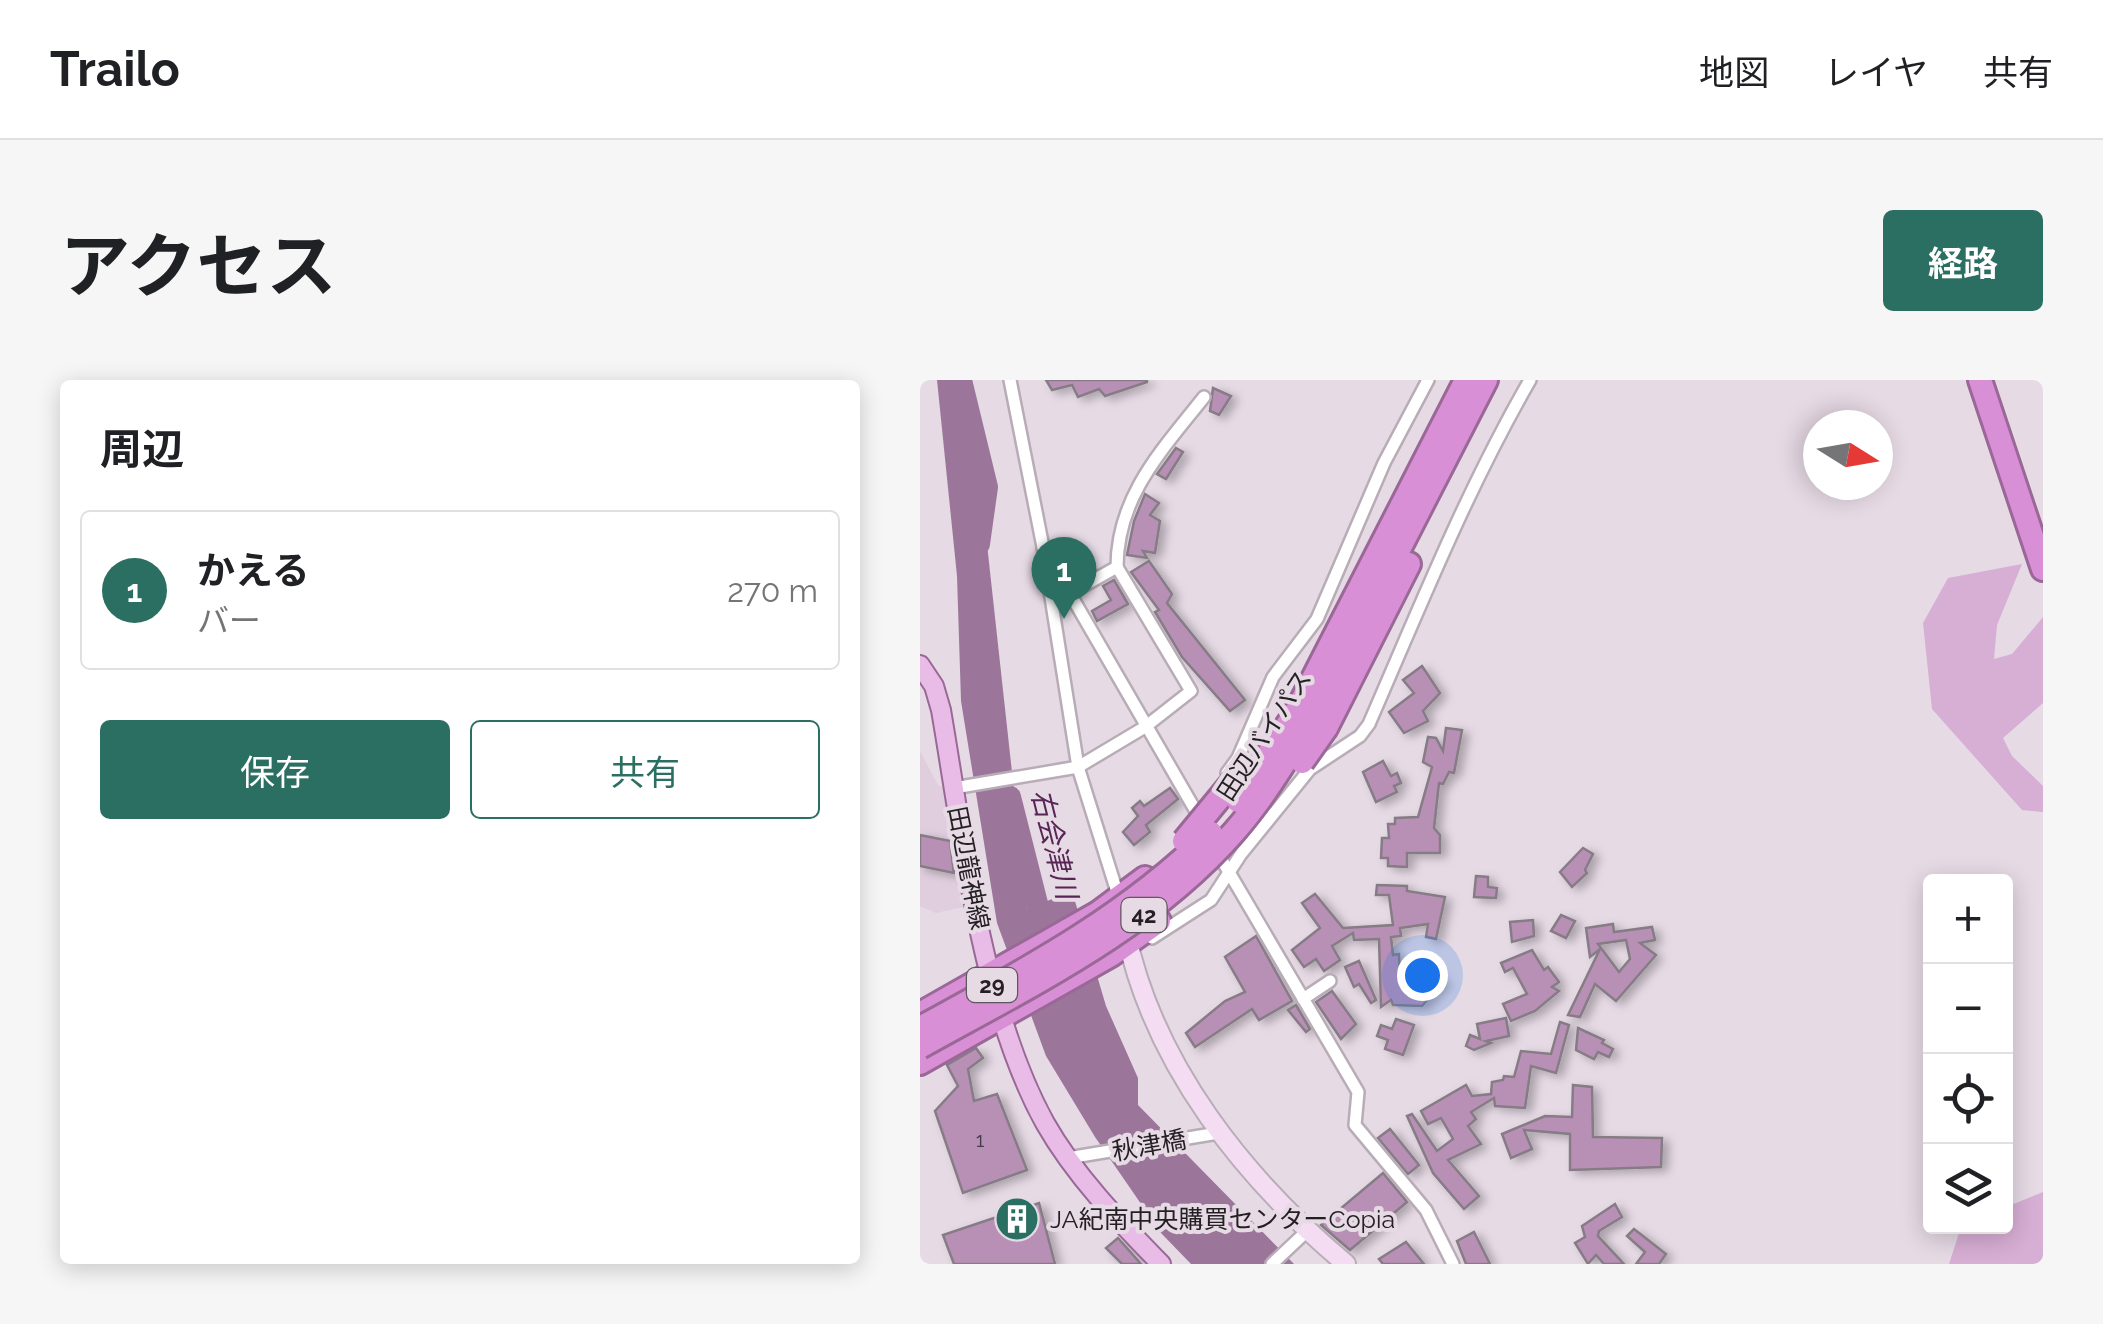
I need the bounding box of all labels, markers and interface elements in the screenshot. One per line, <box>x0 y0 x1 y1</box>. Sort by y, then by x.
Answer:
text: Trailo <box>50 41 180 97</box>
text: 地図 <box>1699 52 1769 93</box>
text: レイヤ <box>1824 52 1928 93</box>
text: 共有 <box>1983 52 2053 93</box>
button: 経路 <box>1883 210 2043 311</box>
text: アクセス <box>60 225 337 307</box>
north arrow <box>1803 410 1893 500</box>
text: 周辺 <box>100 425 184 474</box>
pin: 1 <box>1032 536 1096 619</box>
text: かえる <box>197 548 310 593</box>
text: 1 <box>127 572 142 609</box>
text: 270 m <box>727 572 818 609</box>
text: バー <box>197 602 261 639</box>
street label: 田辺バイパス <box>1211 664 1317 806</box>
button: 保存 <box>100 720 450 819</box>
button: 共有 <box>470 720 820 819</box>
water label: 右会津川 <box>1024 786 1084 905</box>
street label: 田辺龍神線 <box>942 804 996 932</box>
map controls <box>1923 874 2013 1234</box>
button: + <box>1923 874 2013 964</box>
road number: 42 <box>1122 898 1166 932</box>
your location <box>1397 950 1448 1001</box>
button: − <box>1923 964 2013 1054</box>
road number: 29 <box>967 968 1017 1002</box>
button: locate <box>1923 1054 2013 1144</box>
street label: 秋津橋 <box>1109 1124 1189 1166</box>
house number: 1 <box>976 1128 985 1152</box>
button: layers <box>1923 1144 2013 1234</box>
building icon: JA紀南中央購買センターCopia <box>994 1196 1040 1242</box>
place label: JA紀南中央購買センターCopia <box>1050 1204 1395 1234</box>

